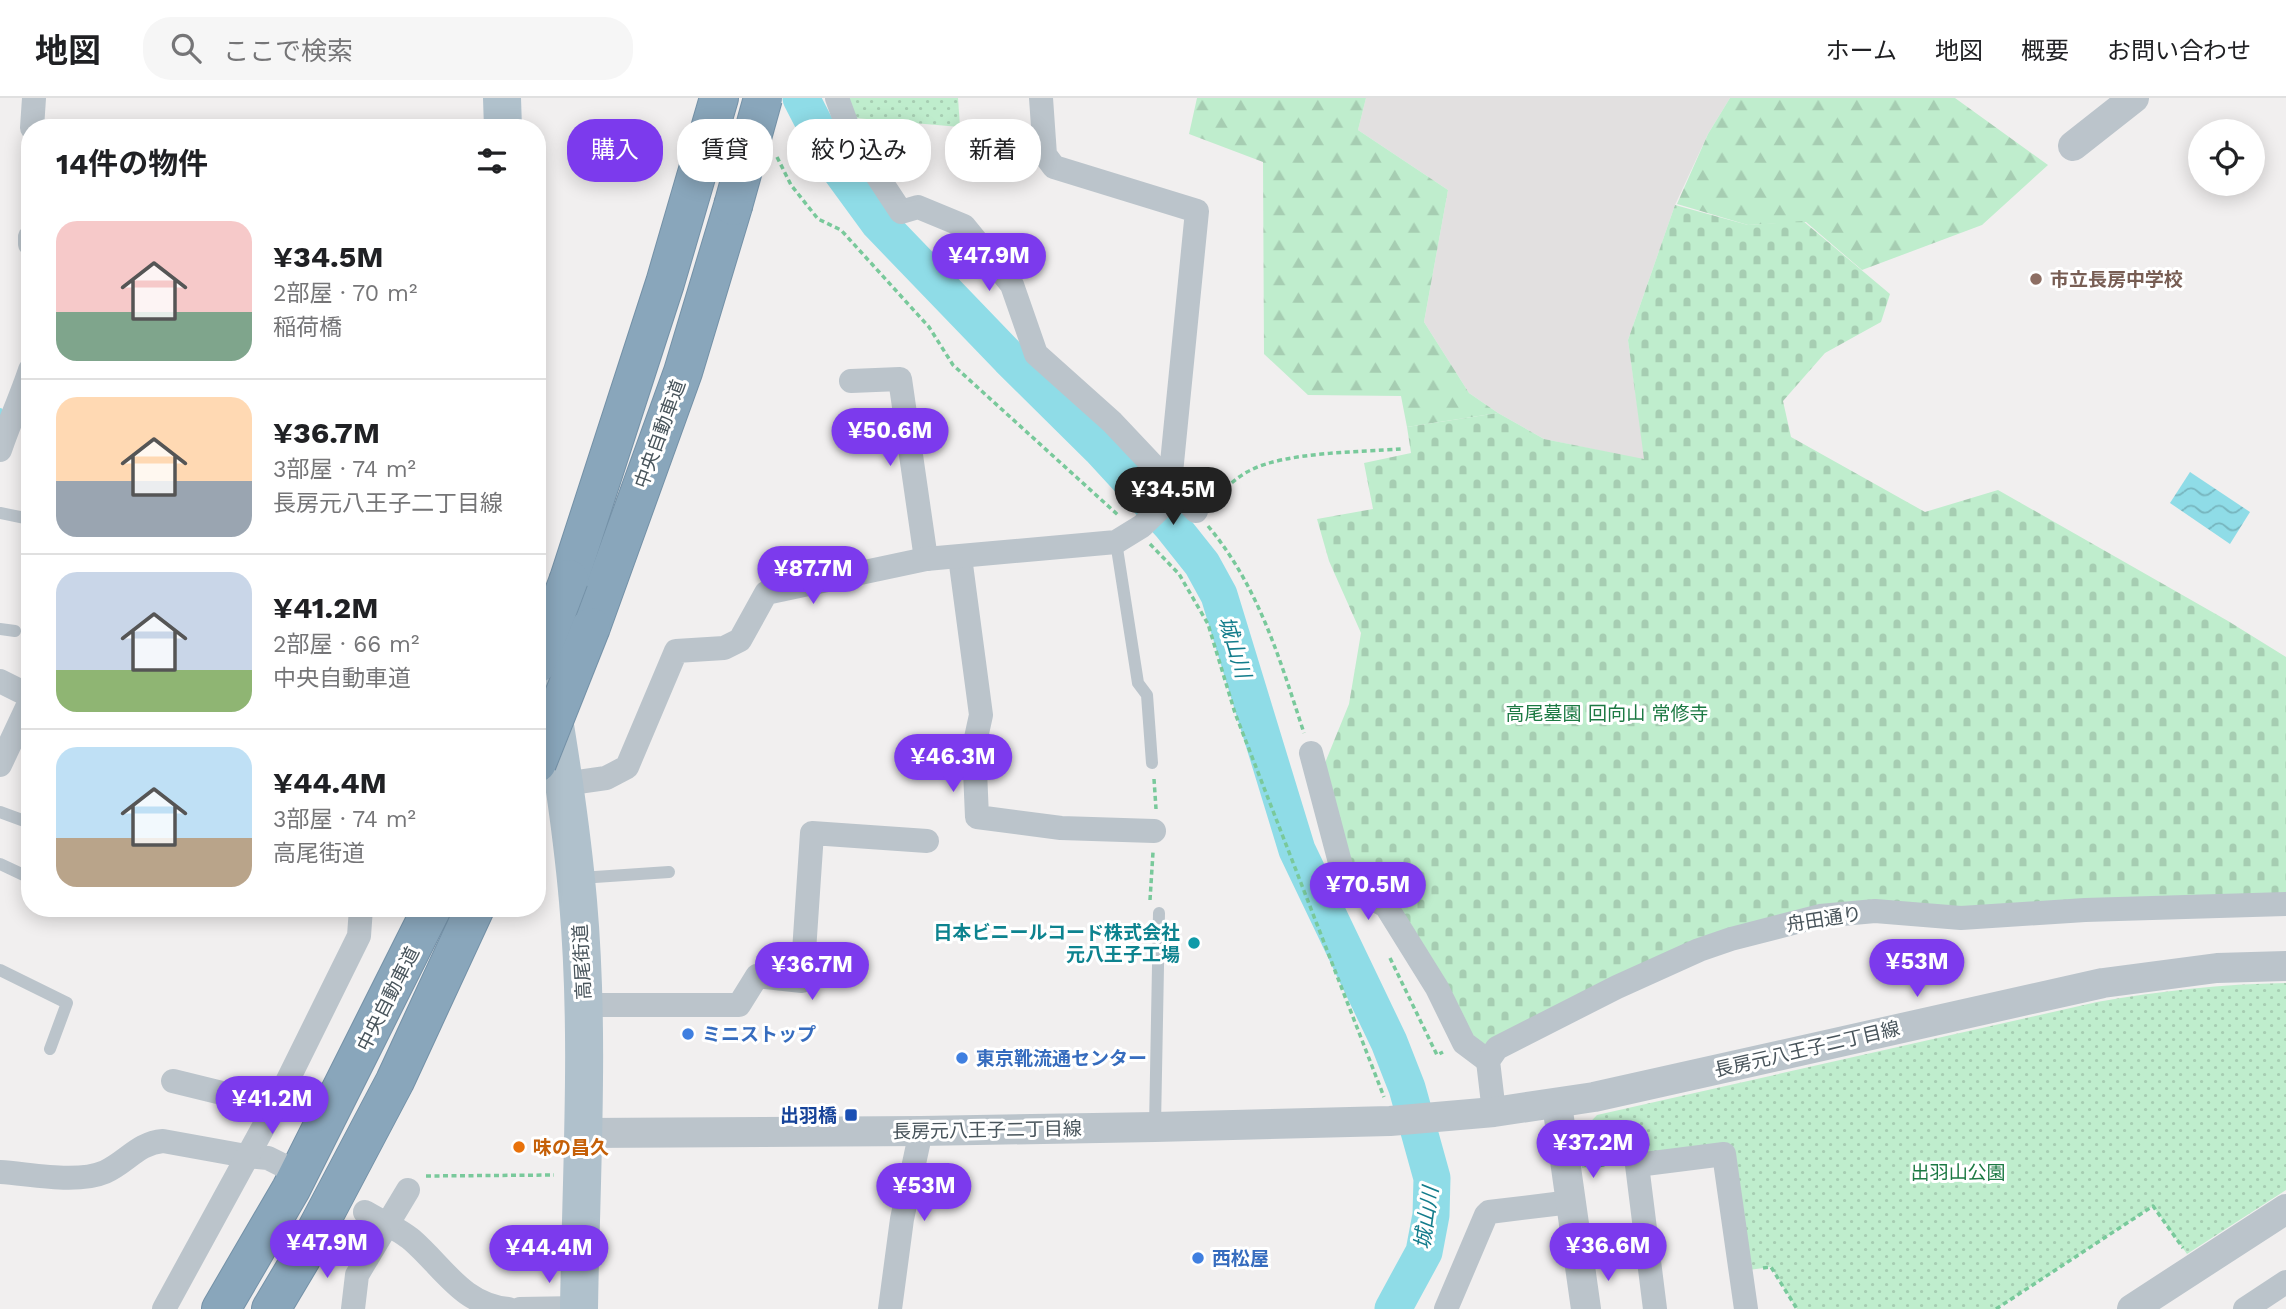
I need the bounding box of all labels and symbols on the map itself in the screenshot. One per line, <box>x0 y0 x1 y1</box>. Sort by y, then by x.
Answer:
pin: ¥47.9M <box>932 234 1046 293</box>
place label: 市立長房中学校 <box>2050 268 2183 291</box>
marker: 市立長房中学校 <box>2028 271 2044 287</box>
street label: 中央自動車道 <box>630 376 690 492</box>
pin: ¥50.6M <box>833 408 947 468</box>
pin: ¥34.5M <box>1116 468 1230 527</box>
pin: ¥87.7M <box>756 546 870 606</box>
water label: 城山川 <box>1214 613 1257 683</box>
park label: 高尾墓園 回向山 常修寺 <box>1506 702 1708 725</box>
pin: ¥46.3M <box>896 734 1010 794</box>
pin: ¥70.5M <box>1311 862 1425 922</box>
street label: 舟田通り <box>1785 902 1863 936</box>
place label: 日本ビニールコード株式会社 元八王子工場 <box>933 921 1180 966</box>
street label: 高尾街道 <box>569 923 595 1001</box>
marker: 日本ビニールコード株式会社 元八王子工場 <box>1186 935 1202 951</box>
pin: ¥53M <box>1876 940 1958 999</box>
pin: ¥36.7M <box>755 942 869 1002</box>
street label: 中央自動車道 <box>352 943 424 1055</box>
street label: 長房元八王子二丁目線 <box>1712 1016 1902 1082</box>
place label: ミニストップ <box>702 1023 816 1046</box>
marker: ミニストップ <box>680 1026 696 1042</box>
place label: 東京靴流通センター <box>976 1047 1147 1070</box>
marker: 東京靴流通センター <box>954 1050 970 1066</box>
pin: ¥41.2M <box>215 1076 329 1136</box>
place label: 出羽橋 <box>780 1104 837 1127</box>
marker: 出羽橋 <box>843 1107 859 1123</box>
street label: 長房元八王子二丁目線 <box>892 1117 1082 1143</box>
pin: ¥37.2M <box>1536 1121 1650 1180</box>
place label: 味の昌久 <box>533 1136 609 1159</box>
marker: 味の昌久 <box>511 1139 527 1155</box>
park label: 出羽山公園 <box>1910 1161 2006 1184</box>
pin: ¥53M <box>883 1164 965 1223</box>
water label: 城山川 <box>1409 1183 1443 1251</box>
pin: ¥47.9M <box>270 1220 384 1280</box>
pin: ¥36.6M <box>1551 1224 1665 1283</box>
pin: ¥44.4M <box>492 1226 606 1285</box>
place label: 西松屋 <box>1212 1247 1269 1270</box>
marker: 西松屋 <box>1190 1250 1206 1266</box>

